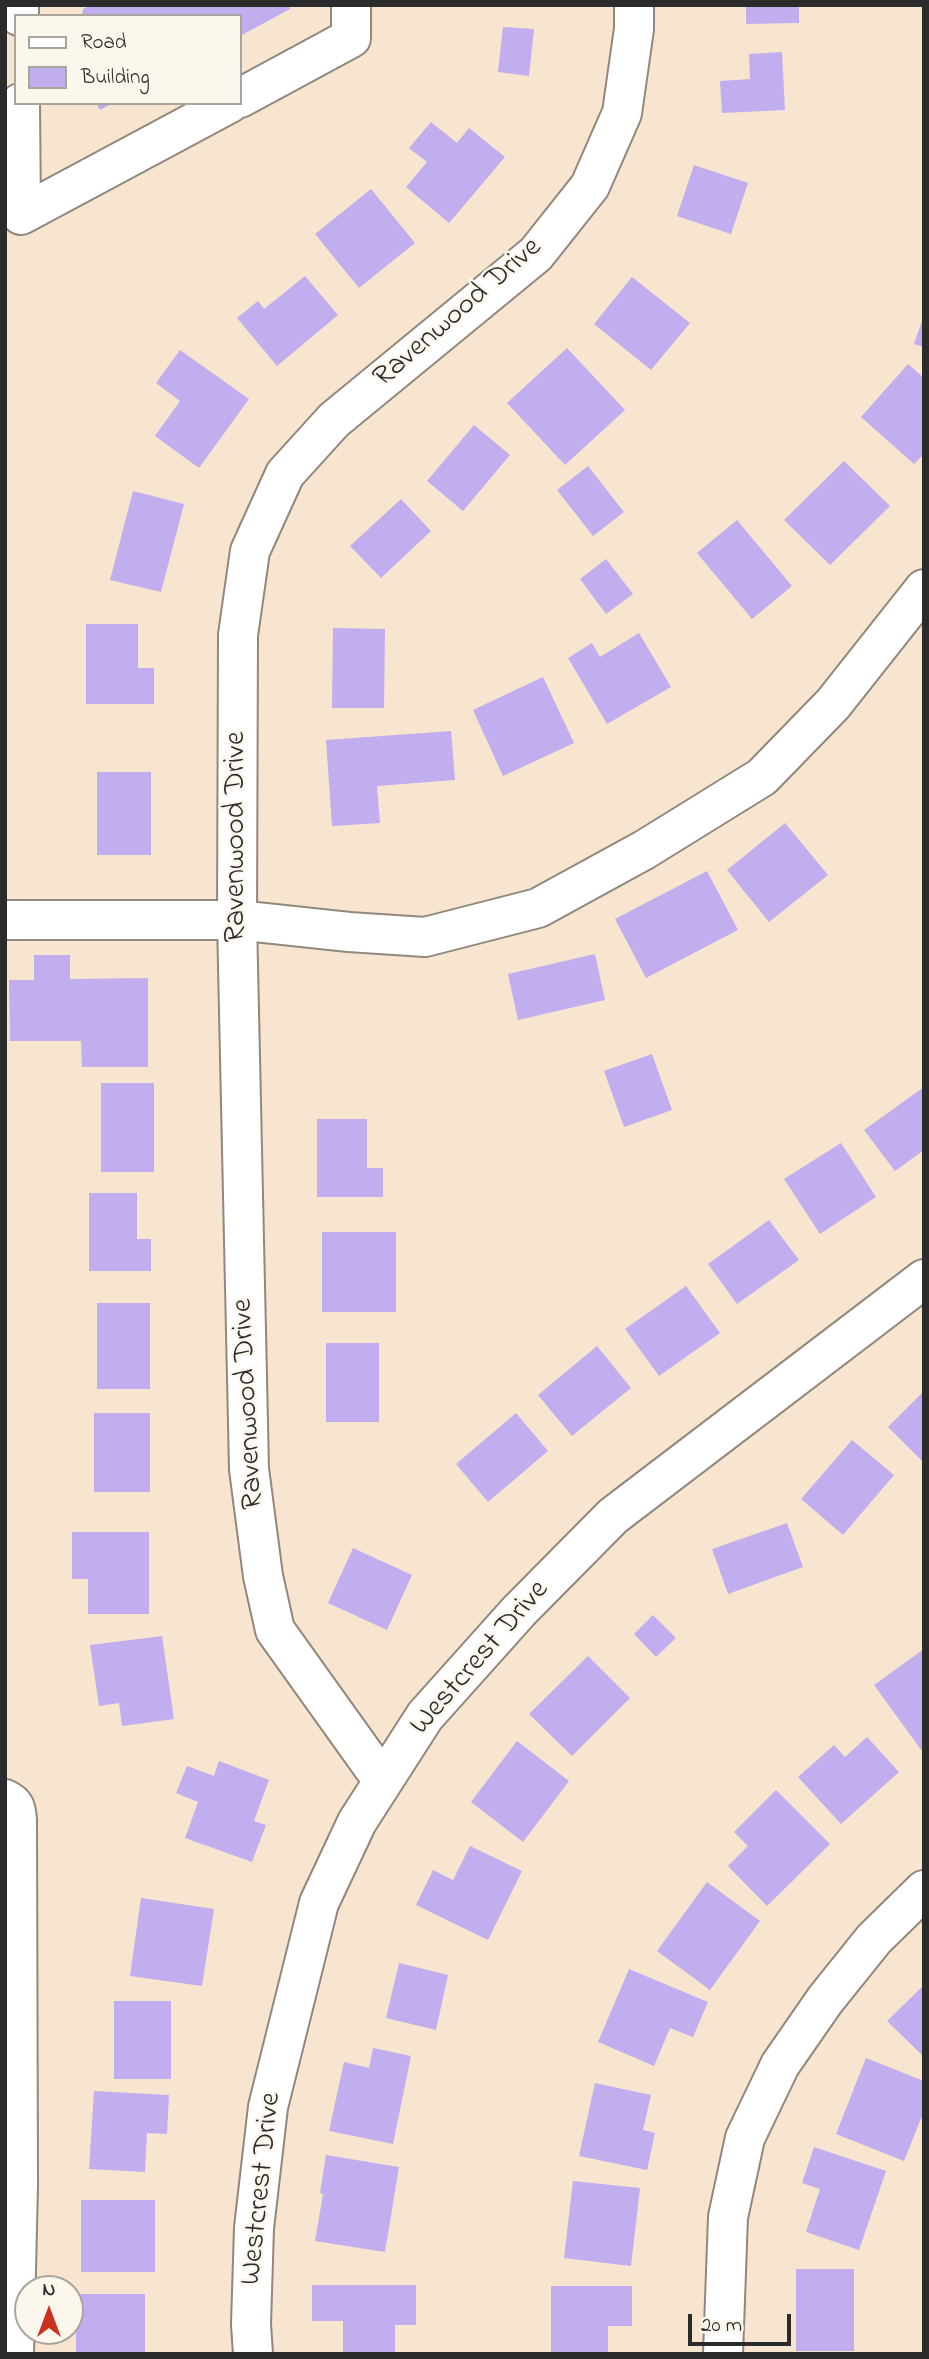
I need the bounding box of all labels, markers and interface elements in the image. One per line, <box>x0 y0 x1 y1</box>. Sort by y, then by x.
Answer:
legend <box>14 14 242 105</box>
text: Road <box>81 28 127 58</box>
text: Building <box>81 63 150 93</box>
street label: Ravenwood Drive <box>368 231 550 397</box>
street label: Ravenwood Drive <box>220 731 256 943</box>
street label: Ravenwood Drive <box>227 1298 273 1510</box>
street label: Westcrest Drive <box>404 1574 558 1744</box>
street label: Westcrest Drive <box>235 2091 291 2287</box>
north arrow <box>14 2275 84 2345</box>
text: N <box>43 2277 55 2304</box>
scale bar <box>691 2300 794 2344</box>
text: 20 m <box>701 2311 742 2341</box>

